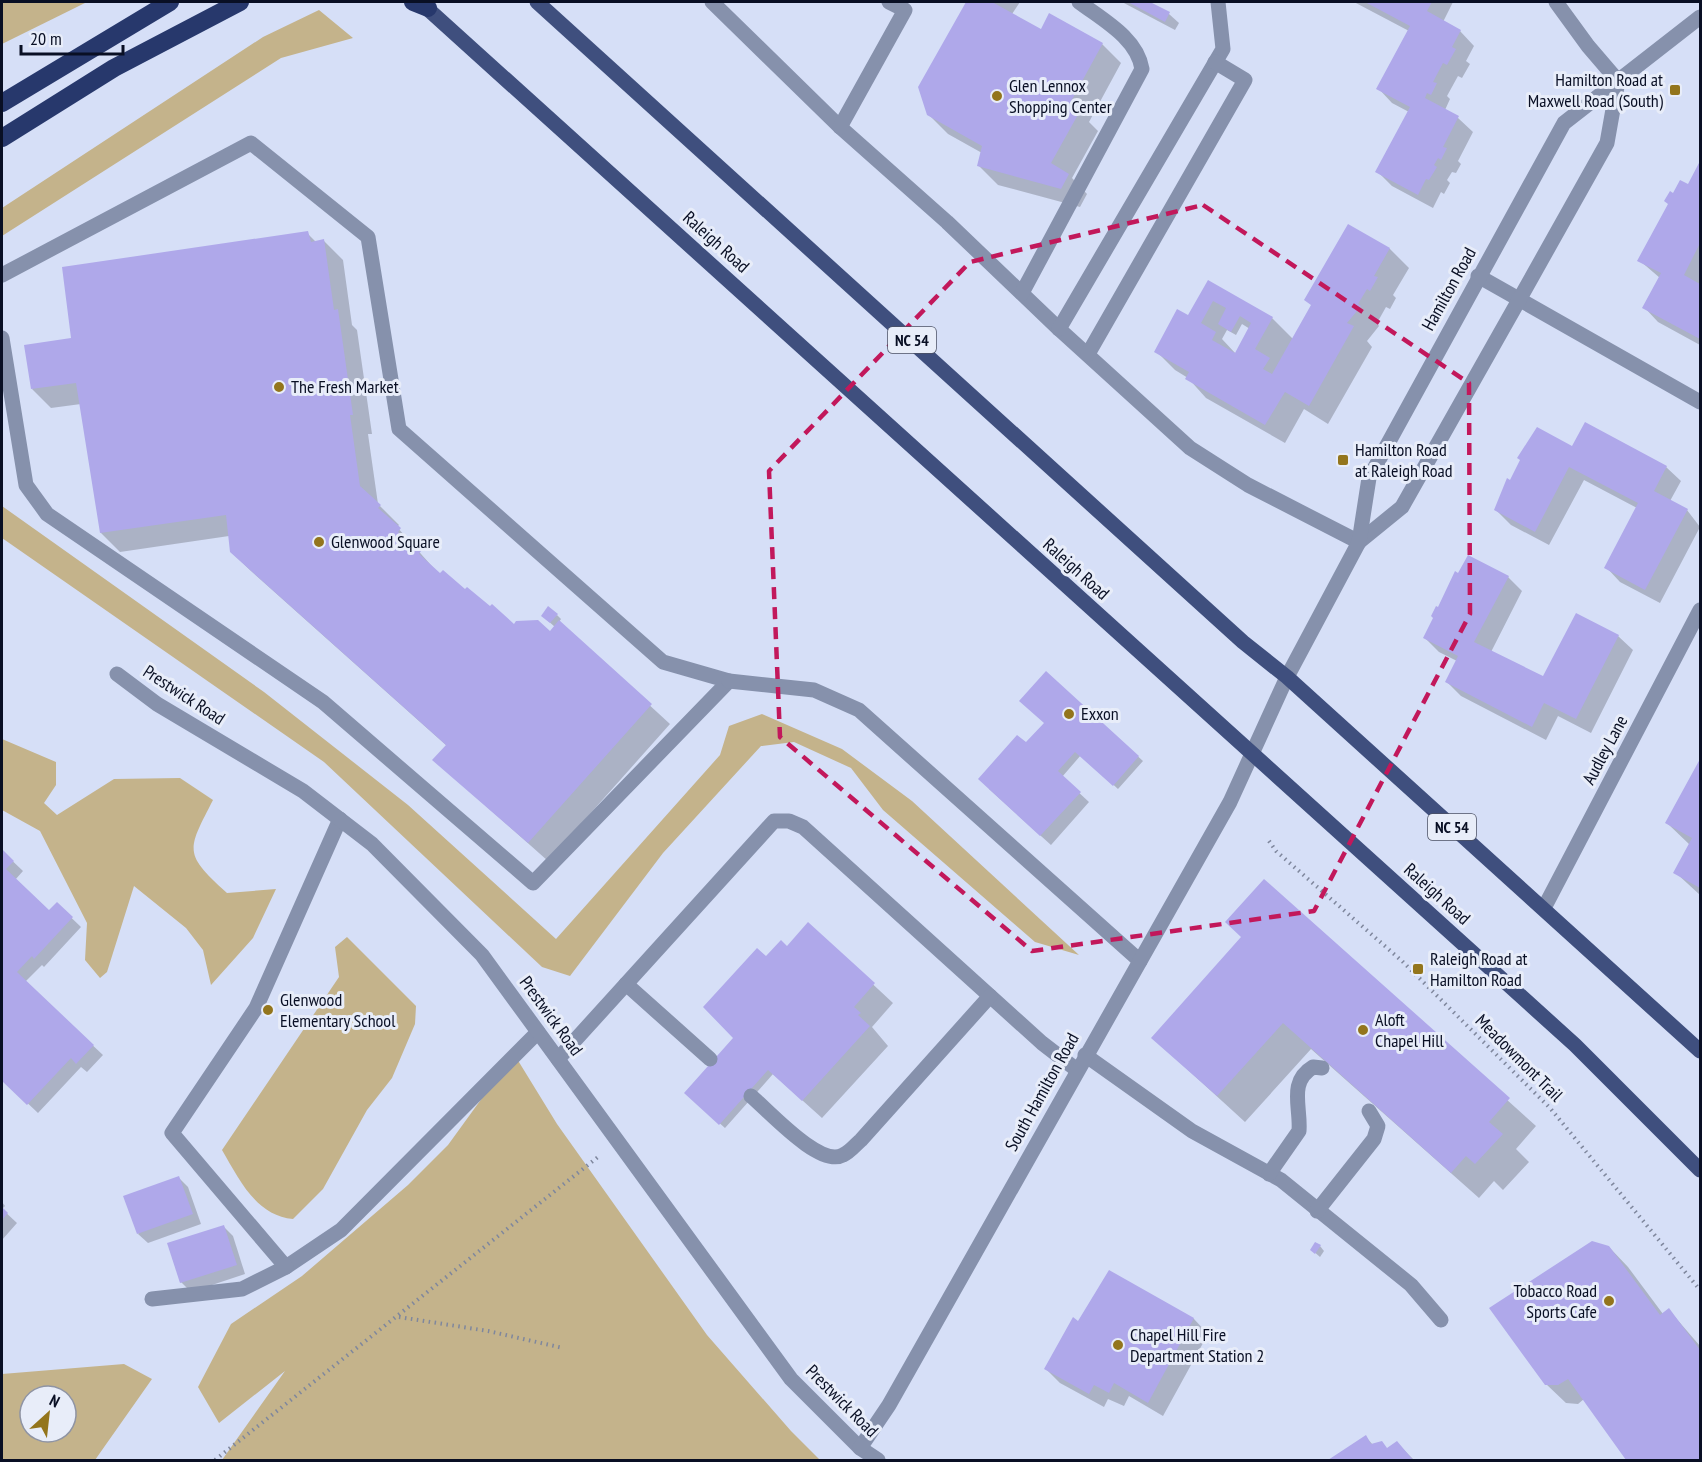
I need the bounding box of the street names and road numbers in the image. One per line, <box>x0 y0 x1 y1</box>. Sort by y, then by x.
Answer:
street label: Raleigh Road <box>678 206 754 277</box>
street label: Hamilton Road <box>1416 243 1481 334</box>
road number: NC 54 <box>888 327 936 353</box>
street label: Raleigh Road <box>1038 533 1114 604</box>
street label: Prestwick Road <box>139 660 230 730</box>
street label: Audley Lane <box>1577 711 1632 788</box>
road number: NC 54 <box>1428 814 1476 840</box>
street label: Raleigh Road <box>1399 858 1475 929</box>
street label: Prestwick Road <box>515 971 588 1060</box>
street label: Meadowmont Trail <box>1471 1009 1569 1107</box>
street label: South Hamilton Road <box>1000 1029 1084 1155</box>
street label: Prestwick Road <box>801 1360 883 1442</box>

